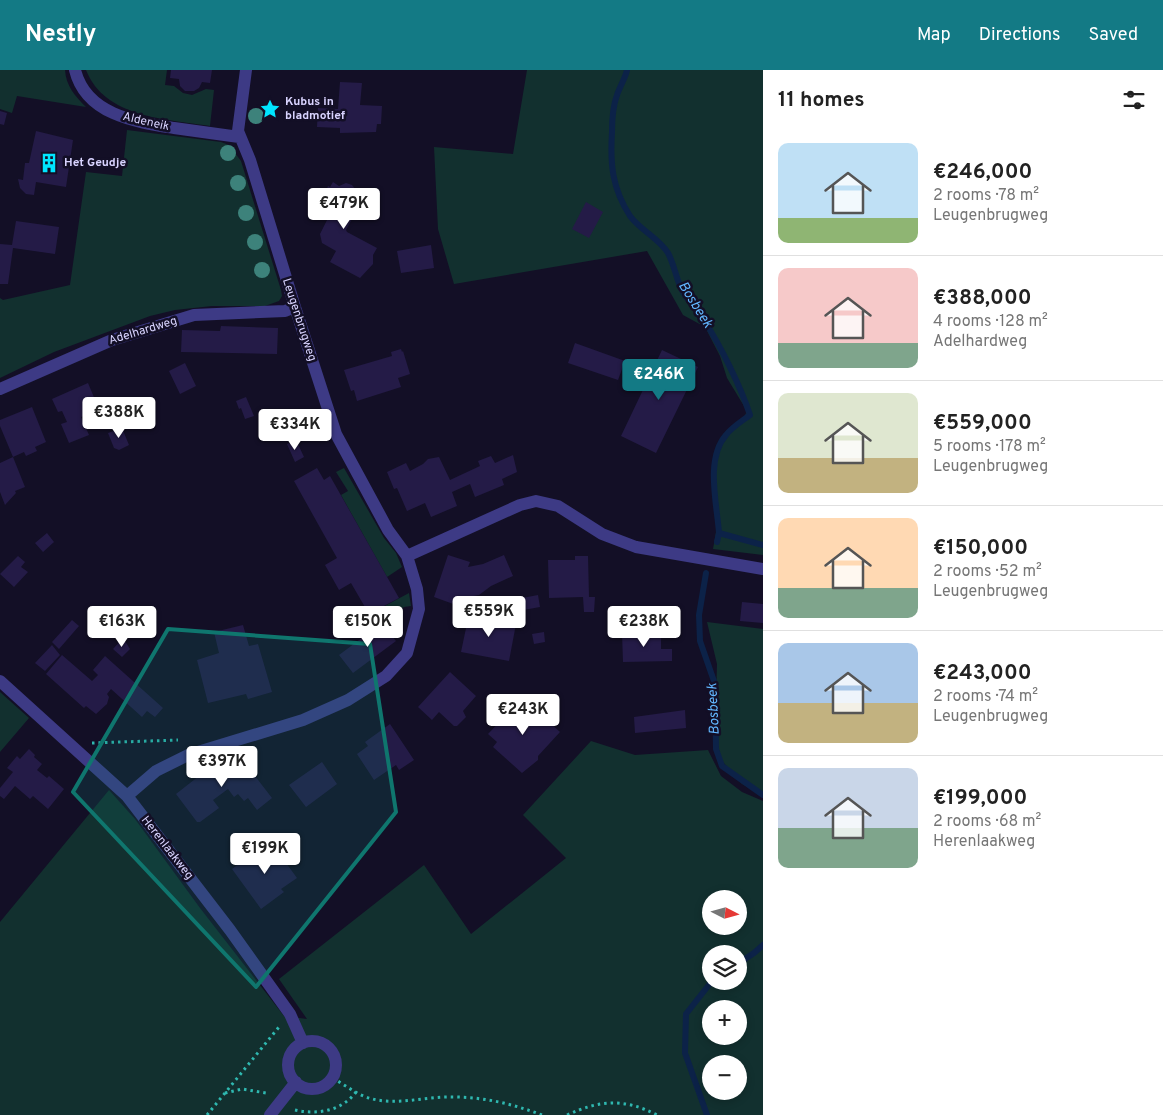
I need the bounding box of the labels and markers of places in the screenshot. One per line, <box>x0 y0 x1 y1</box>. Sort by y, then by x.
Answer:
place label: Kubus in bladmotief <box>285 94 346 124</box>
place icon: Kubus in bladmotief <box>259 98 281 120</box>
building icon: Het Geudje <box>38 152 60 174</box>
place label: Het Geudje <box>64 155 127 171</box>
pin: €479K <box>309 188 379 230</box>
pin: €246K <box>624 358 694 401</box>
pin: €388K <box>84 396 154 439</box>
pin: €334K <box>260 408 330 451</box>
pin: €559K <box>454 596 524 638</box>
pin: €163K <box>87 606 157 648</box>
pin: €150K <box>333 606 403 648</box>
pin: €238K <box>609 606 679 648</box>
pin: €243K <box>488 694 558 736</box>
pin: €397K <box>187 746 257 788</box>
pin: €199K <box>230 832 300 875</box>

